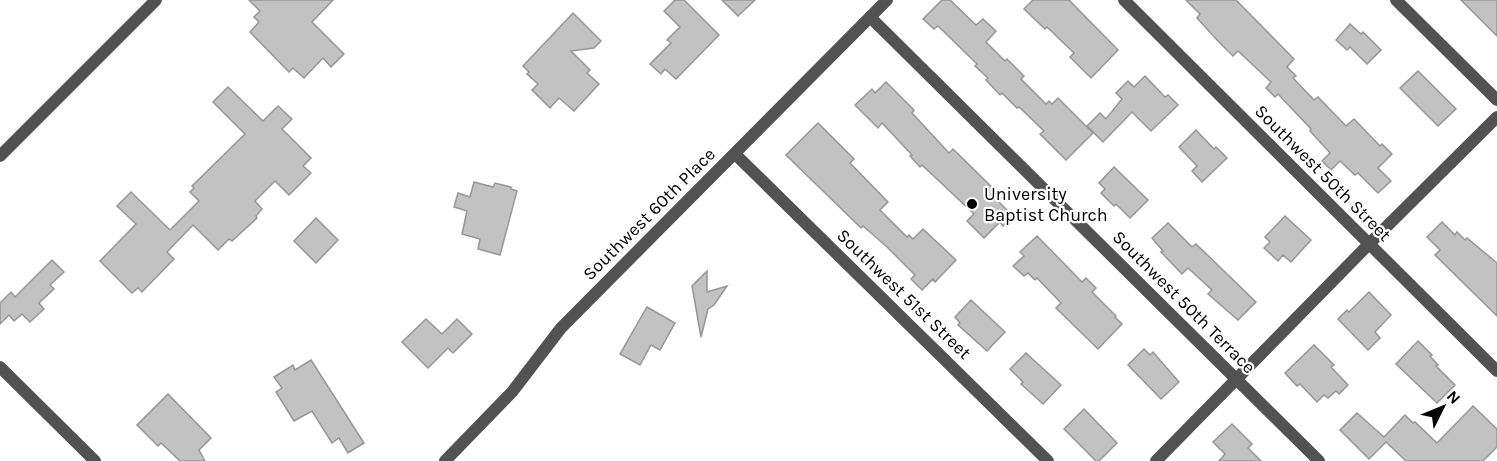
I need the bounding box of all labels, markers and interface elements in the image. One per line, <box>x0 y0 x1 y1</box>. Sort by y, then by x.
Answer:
street label: Southwest 50th Street <box>1250 100 1396 246</box>
street label: Southwest 60th Place <box>578 143 720 285</box>
place label: University Baptist Church <box>984 183 1108 226</box>
marker: University Baptist Church <box>965 197 979 211</box>
street label: Southwest 51st Street <box>832 224 976 364</box>
street label: Southwest 50th Terrace <box>1108 226 1260 378</box>
north arrow <box>1413 377 1473 437</box>
text: N <box>1443 386 1464 408</box>

